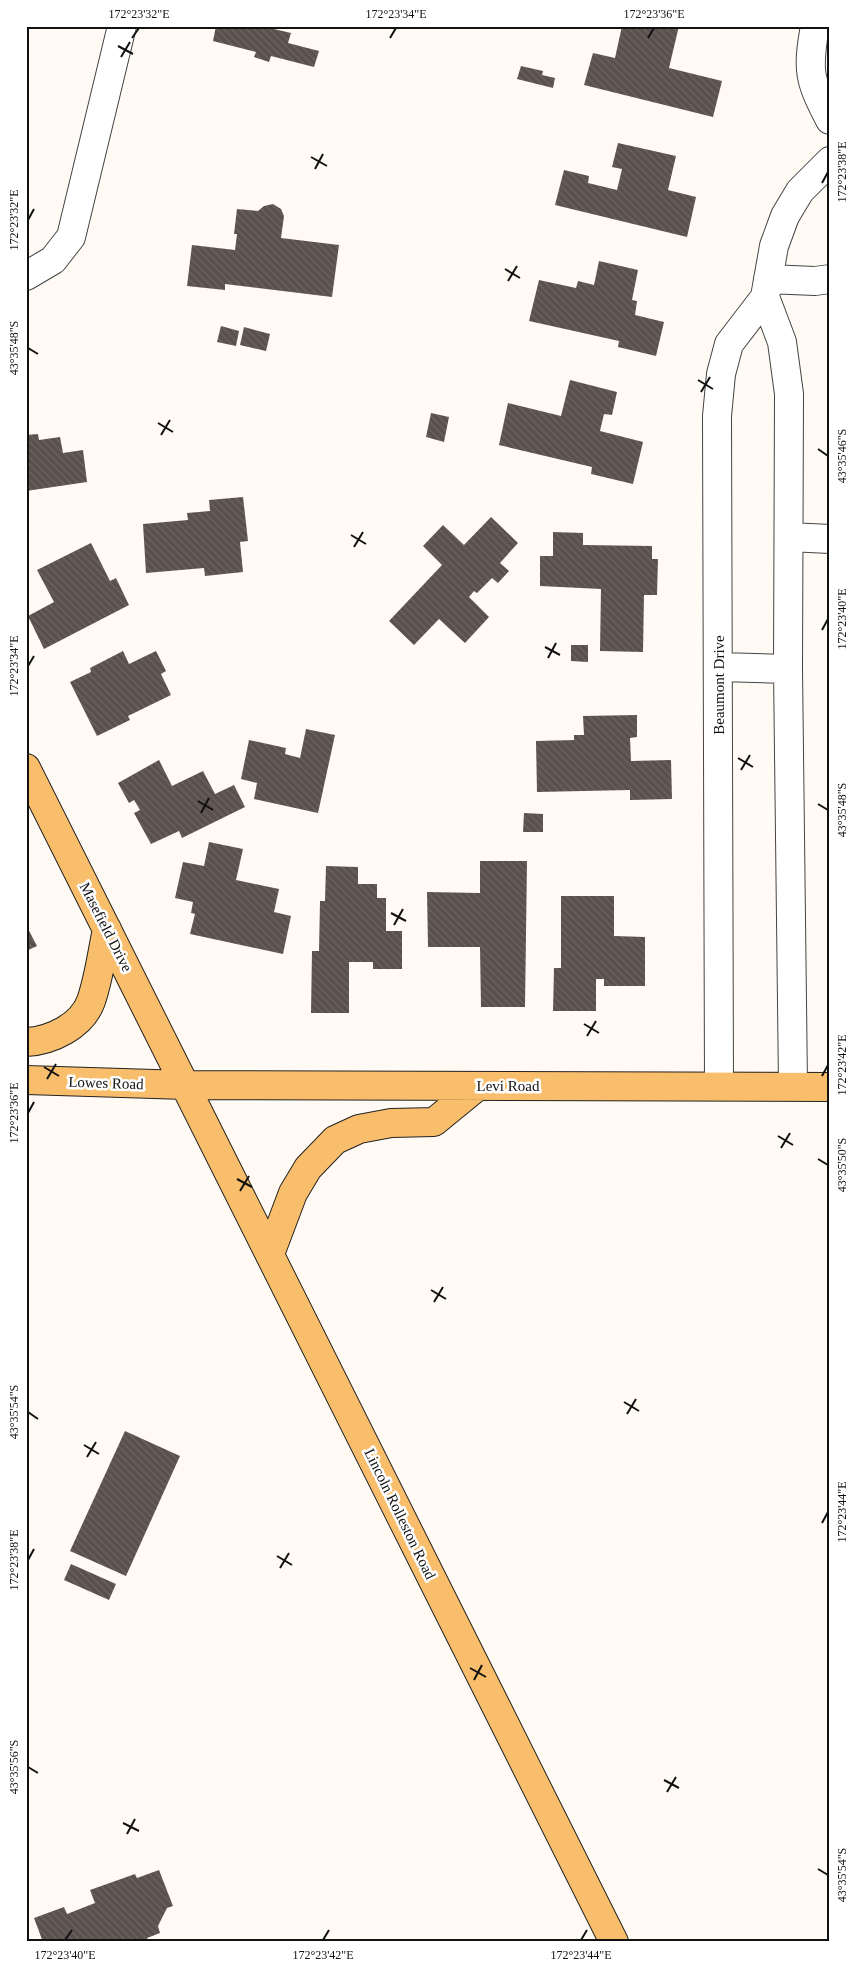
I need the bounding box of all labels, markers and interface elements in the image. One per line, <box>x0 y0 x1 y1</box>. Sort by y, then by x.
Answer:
text: 172°23'32"E <box>108 7 170 21</box>
text: 172°23'34"E <box>365 7 427 21</box>
text: 172°23'36"E <box>623 7 685 21</box>
text: 172°23'38"E <box>835 141 849 203</box>
text: 172°23'32"E <box>7 189 21 251</box>
text: 43°35'48"S <box>7 321 21 375</box>
text: 43°35'46"S <box>835 429 849 483</box>
text: 172°23'40"E <box>835 588 849 650</box>
text: 172°23'34"E <box>7 635 21 697</box>
street label: Beaumont Drive <box>711 635 727 735</box>
text: 43°35'48"S <box>835 783 849 837</box>
street label: Masefield Drive <box>77 880 135 975</box>
text: 172°23'42"E <box>835 1034 849 1096</box>
street label: Lowes Road <box>68 1074 144 1092</box>
street label: Levi Road <box>477 1078 540 1094</box>
text: 172°23'36"E <box>7 1082 21 1144</box>
text: 43°35'50"S <box>835 1138 849 1192</box>
text: 43°35'54"S <box>7 1385 21 1439</box>
street label: Lincoln Rolleston Road <box>361 1446 439 1582</box>
text: 172°23'44"E <box>835 1481 849 1543</box>
text: 172°23'38"E <box>7 1529 21 1591</box>
text: 43°35'56"S <box>7 1740 21 1794</box>
text: 43°35'54"S <box>835 1848 849 1902</box>
text: 172°23'40"E <box>34 1948 96 1962</box>
text: 172°23'42"E <box>292 1948 354 1962</box>
text: 172°23'44"E <box>550 1948 612 1962</box>

